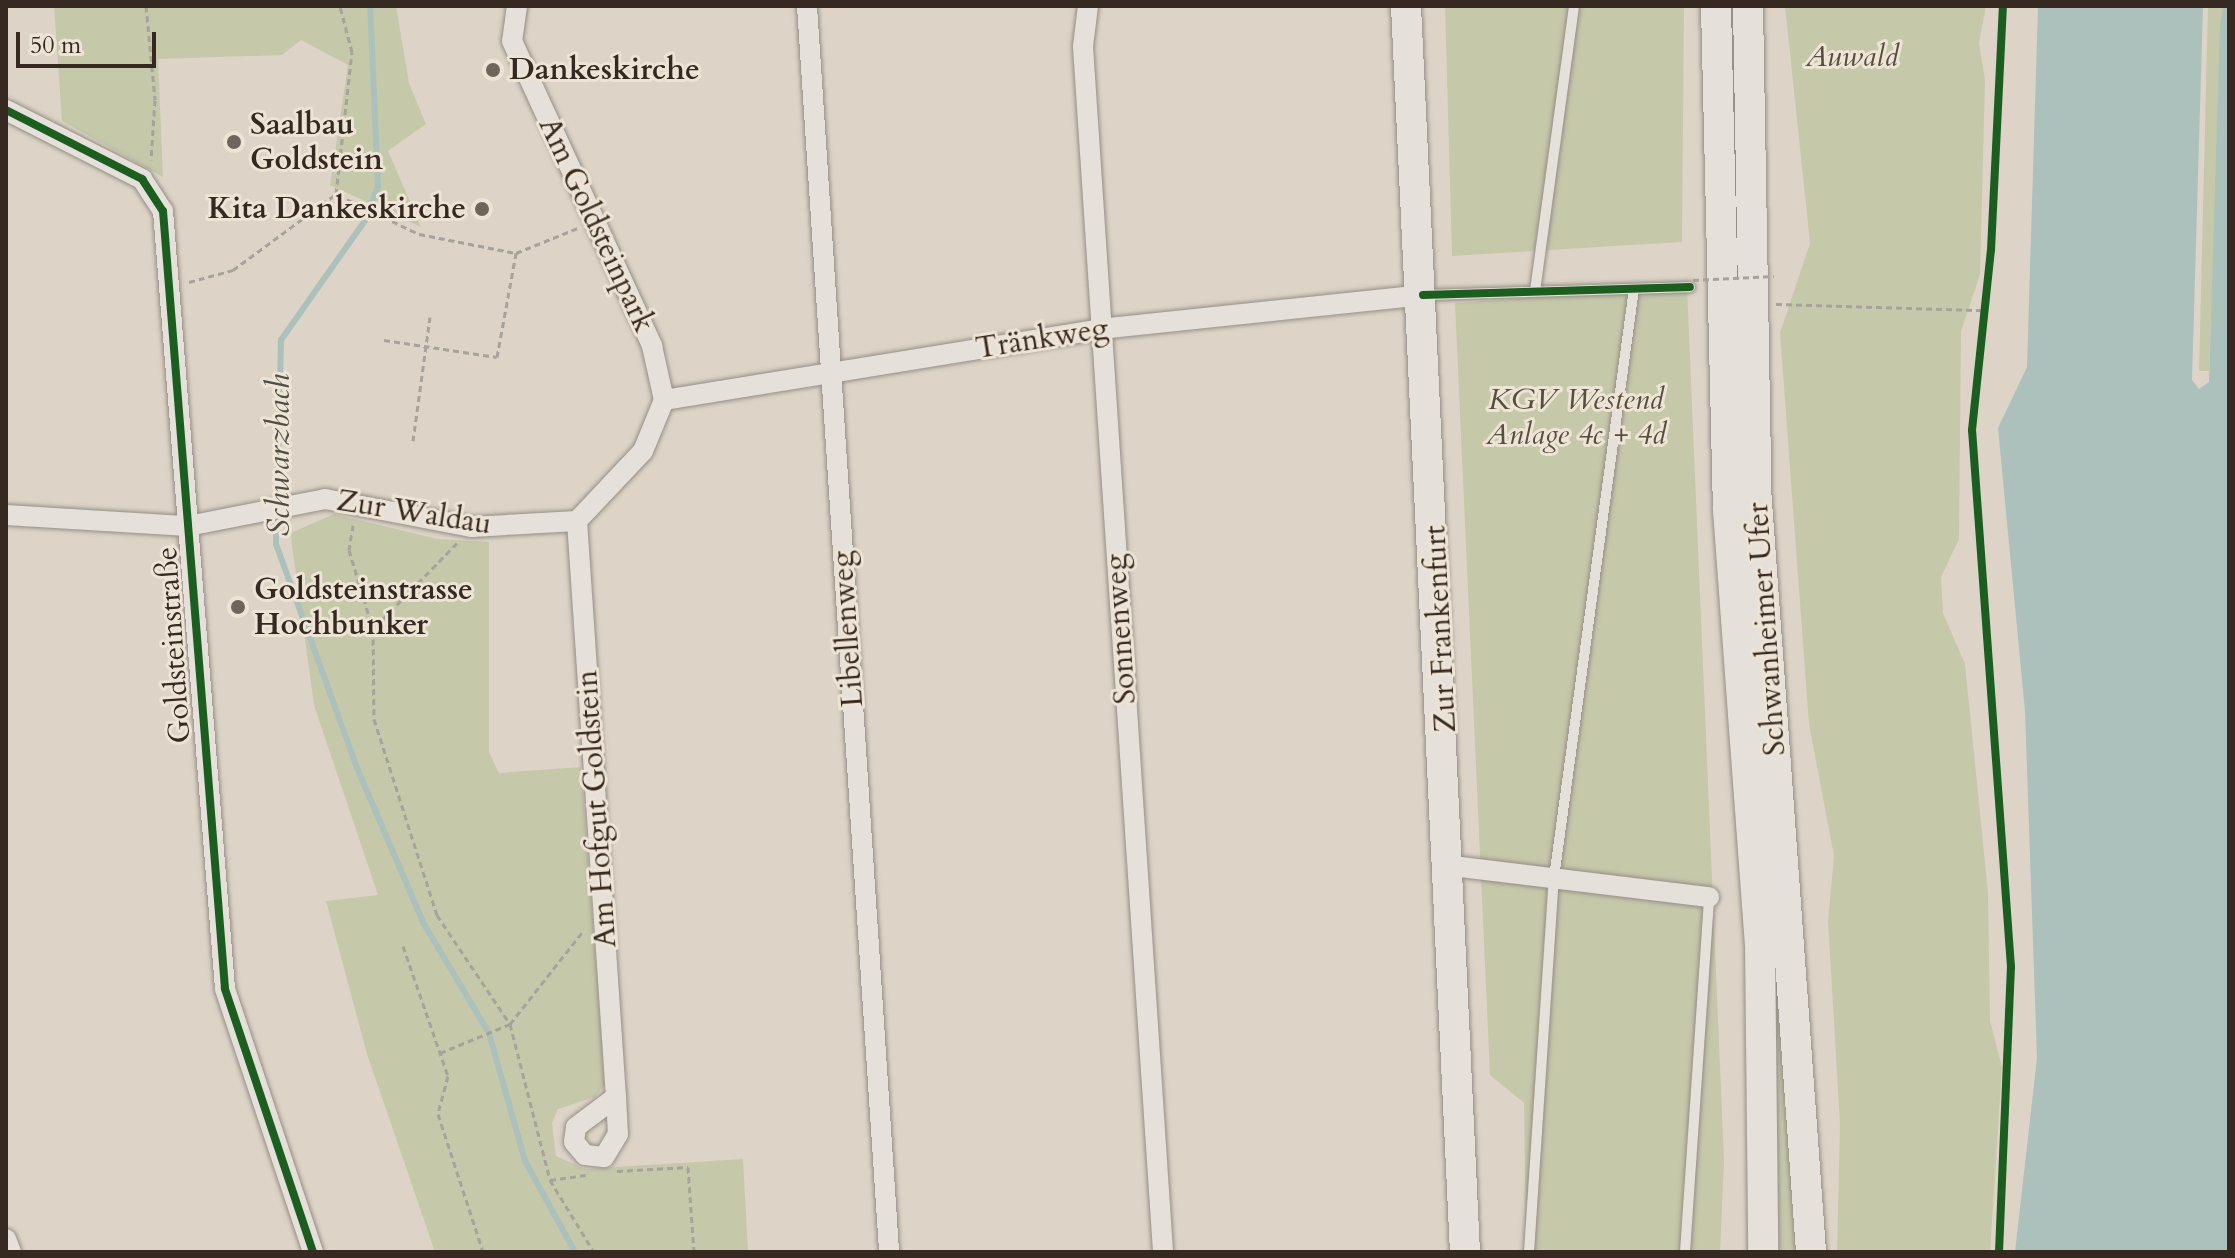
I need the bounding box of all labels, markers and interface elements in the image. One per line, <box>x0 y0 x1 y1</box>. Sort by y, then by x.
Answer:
scale bar <box>20 16 160 66</box>
text: 50 m <box>30 29 81 62</box>
park label: Auwald <box>1805 39 1899 75</box>
place label: Dankeskirche <box>509 52 700 88</box>
marker: Dankeskirche <box>484 61 502 79</box>
place label: Saalbau Goldstein <box>250 107 383 178</box>
street label: Am Goldsteinpark <box>530 112 662 338</box>
marker: Saalbau Goldstein <box>225 133 243 151</box>
place label: Kita Dankeskirche <box>208 191 466 227</box>
marker: Kita Dankeskirche <box>473 200 491 218</box>
street label: Tränkweg <box>973 311 1111 367</box>
water label: Schwarzbach <box>260 374 298 536</box>
park label: KGV Westend Anlage 4c + 4d <box>1486 382 1666 452</box>
street label: Zur Waldau <box>334 483 494 543</box>
street label: Schwanheimer Ufer <box>1740 501 1794 757</box>
street label: Zur Frankenfurt <box>1418 524 1464 734</box>
street label: Goldsteinstraße <box>149 545 199 745</box>
street label: Libellenweg <box>825 550 871 708</box>
street label: Sonnenweg <box>1098 553 1144 705</box>
place label: Goldsteinstrasse Hochbunker <box>254 572 473 642</box>
marker: Goldsteinstrasse Hochbunker <box>229 598 247 616</box>
street label: Am Hofgut Goldstein <box>569 669 625 949</box>

